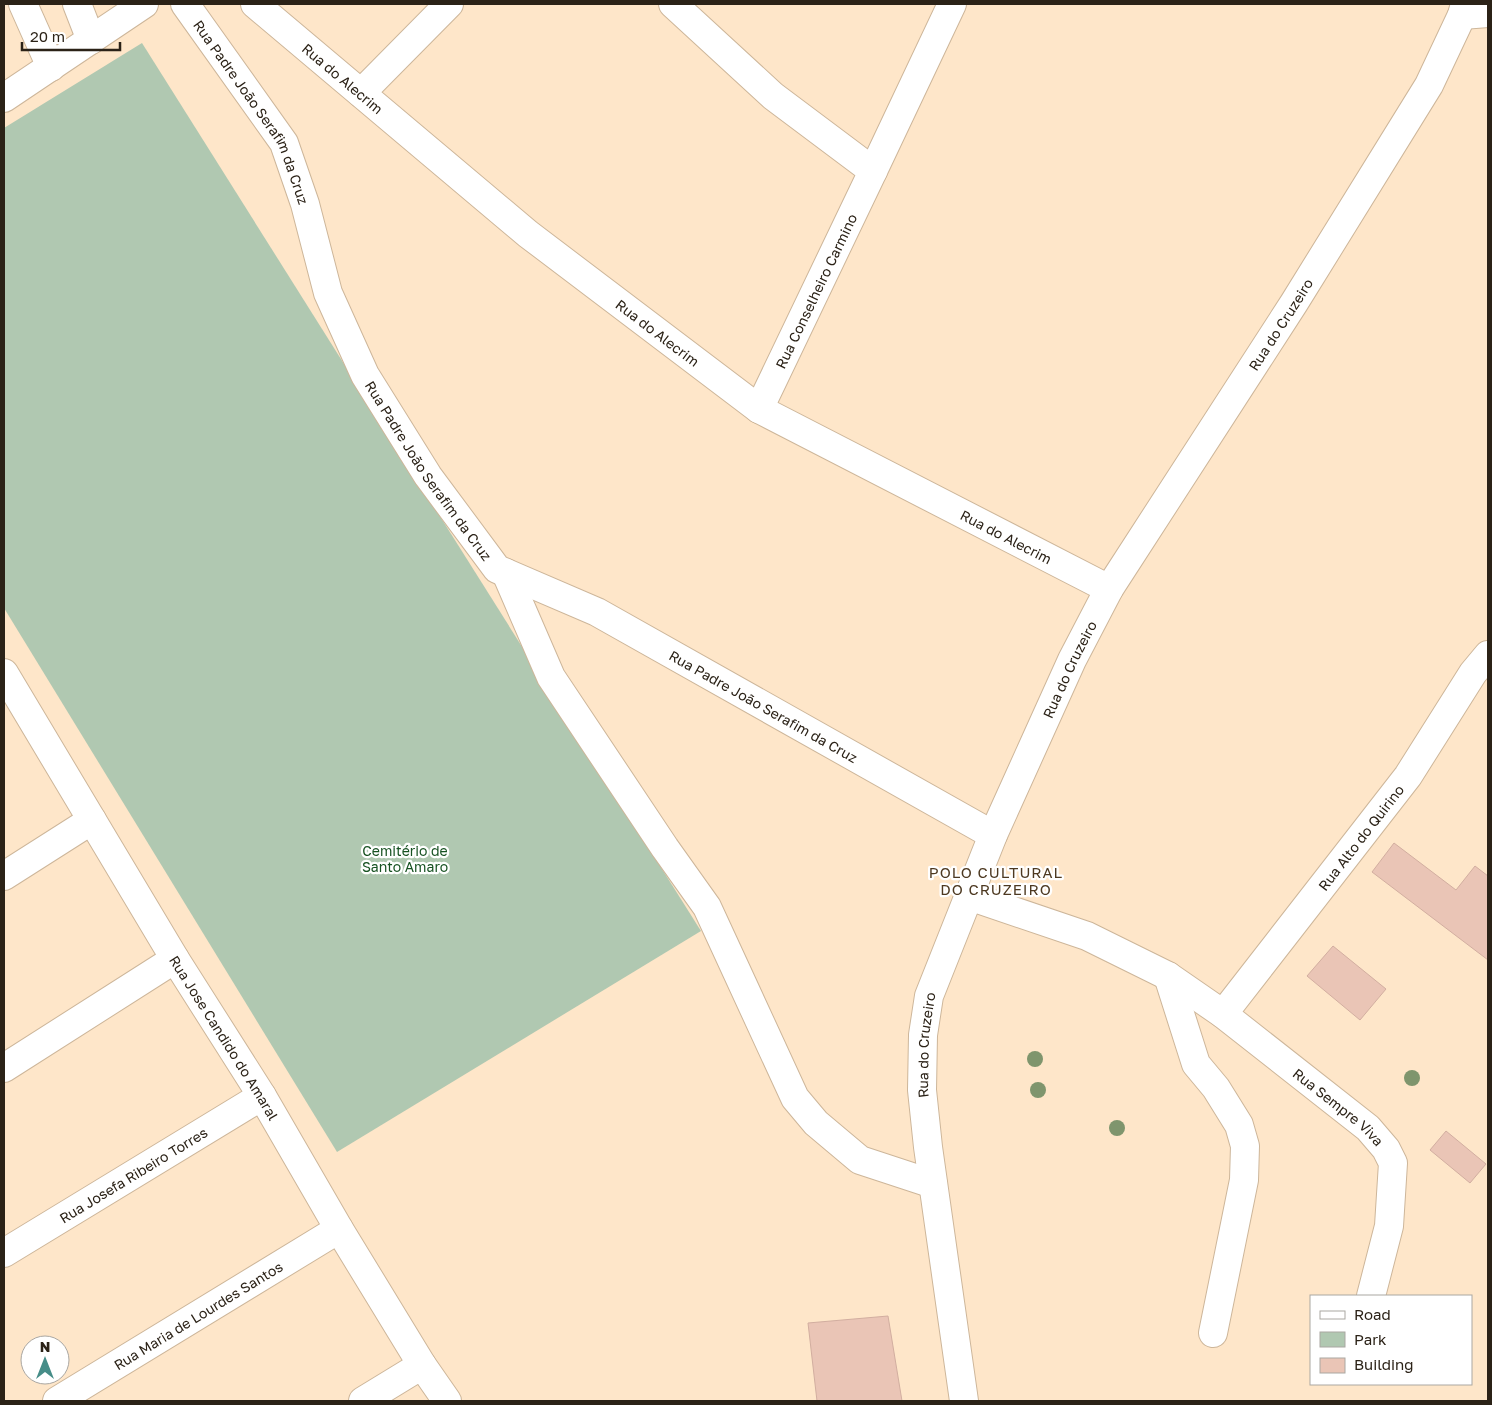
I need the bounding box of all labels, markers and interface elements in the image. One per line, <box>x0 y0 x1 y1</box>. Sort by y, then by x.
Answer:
street label: Rua Padre João Serafim da Cruz <box>190 16 313 206</box>
scale bar <box>22 20 120 52</box>
text: 20 m <box>30 27 65 45</box>
street label: Rua do Alecrim <box>299 39 387 117</box>
street label: Rua Conselheiro Carmino <box>771 211 860 371</box>
street label: Rua do Cruzeiro <box>1244 275 1316 373</box>
street label: Rua do Alecrim <box>613 295 703 370</box>
street label: Rua Padre João Serafim da Cruz <box>362 377 496 564</box>
street label: Rua do Alecrim <box>958 506 1055 567</box>
street label: Rua do Cruzeiro <box>1039 618 1100 721</box>
street label: Rua Padre João Serafim da Cruz <box>666 646 861 766</box>
street label: Rua Alto do Quirino <box>1314 781 1407 893</box>
park label: Cemitério de Santo Amaro <box>362 842 448 875</box>
district label: POLO CULTURAL DO CRUZEIRO <box>929 863 1063 898</box>
street label: Rua Jose Candido do Amaral <box>166 952 282 1123</box>
street label: Rua do Cruzeiro <box>913 991 938 1099</box>
street label: Rua Sempre Viva <box>1290 1064 1388 1149</box>
street label: Rua Josefa Ribeiro Torres <box>56 1123 210 1226</box>
street label: Rua Maria de Lourdes Santos <box>110 1257 285 1373</box>
legend <box>1310 1295 1472 1385</box>
text: Road <box>1354 1305 1391 1323</box>
text: Park <box>1354 1330 1387 1348</box>
north arrow <box>20 1335 70 1385</box>
text: N <box>40 1338 50 1355</box>
text: Building <box>1354 1355 1414 1373</box>

